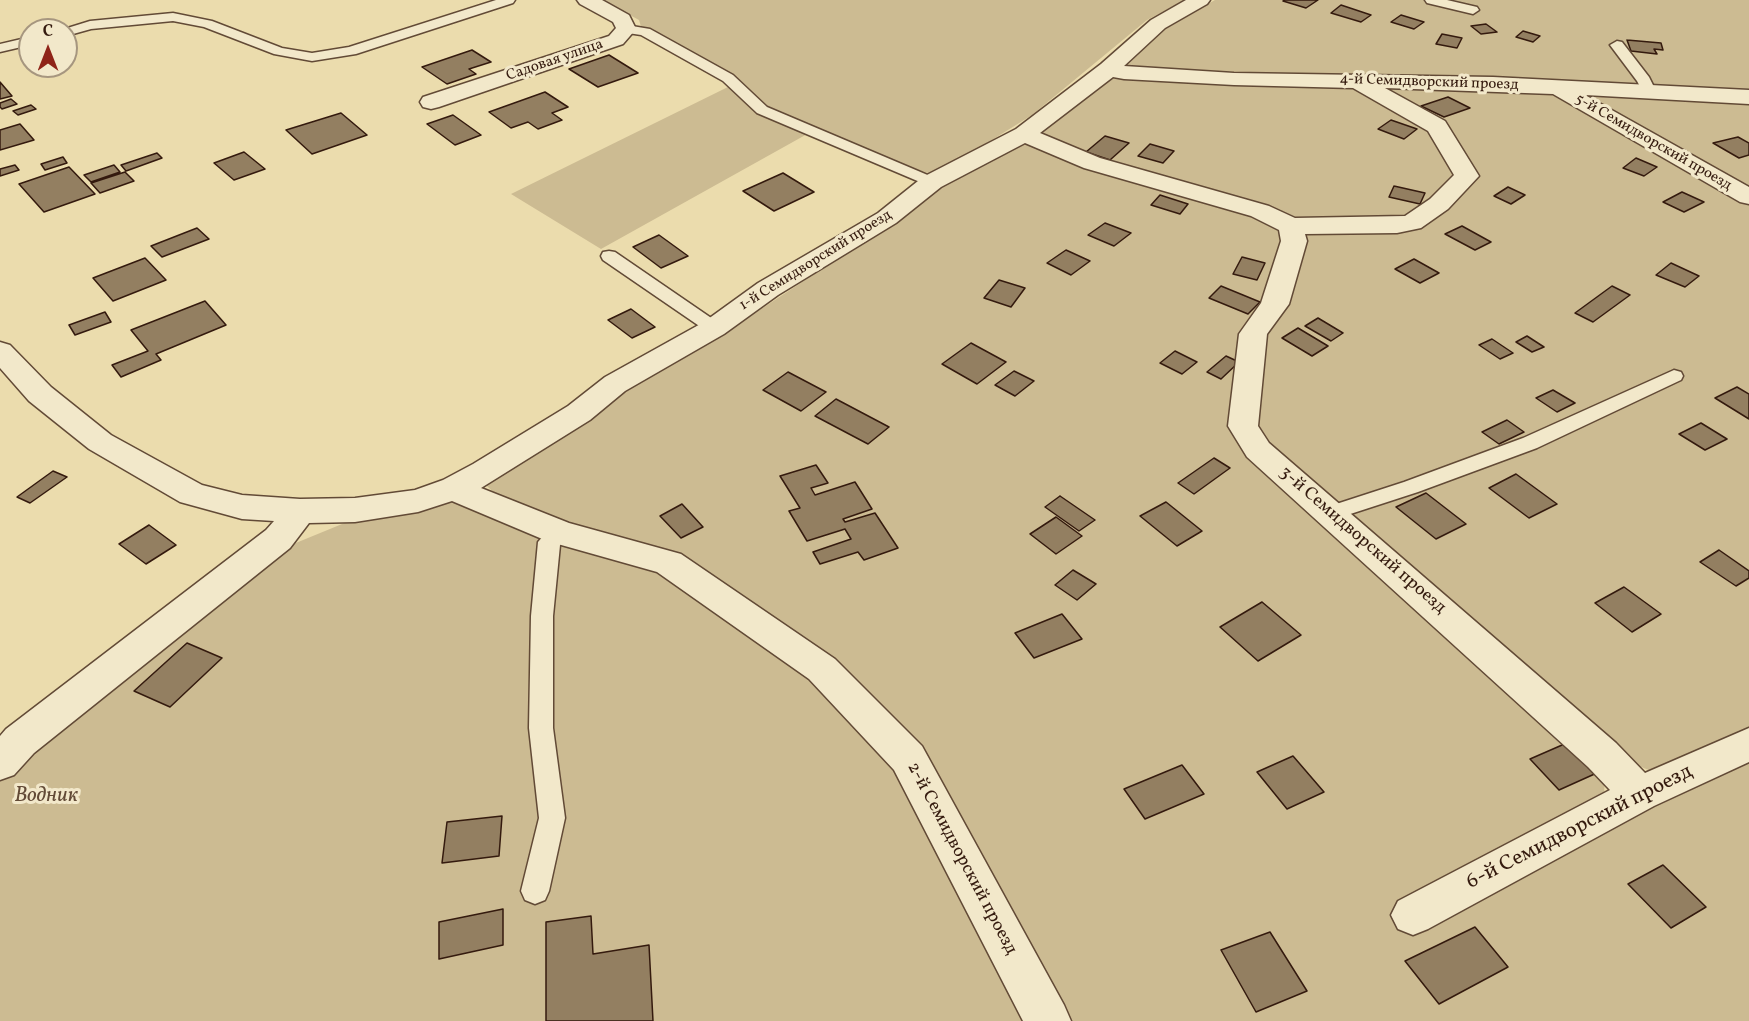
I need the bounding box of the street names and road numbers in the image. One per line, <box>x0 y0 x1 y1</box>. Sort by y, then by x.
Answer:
street label: Садовая улица <box>504 36 606 86</box>
street label: 4-й Семидворский проезд <box>1339 71 1519 95</box>
street label: 5-й Семидворский проезд <box>1571 91 1735 195</box>
street label: 1-й Семидворский проезд <box>737 207 895 315</box>
street label: 3-й Семидворский проезд <box>1274 463 1450 619</box>
street label: 2-й Семидворский проезд <box>901 759 1021 959</box>
street label: 6-й Семидворский проезд <box>1463 760 1697 896</box>

